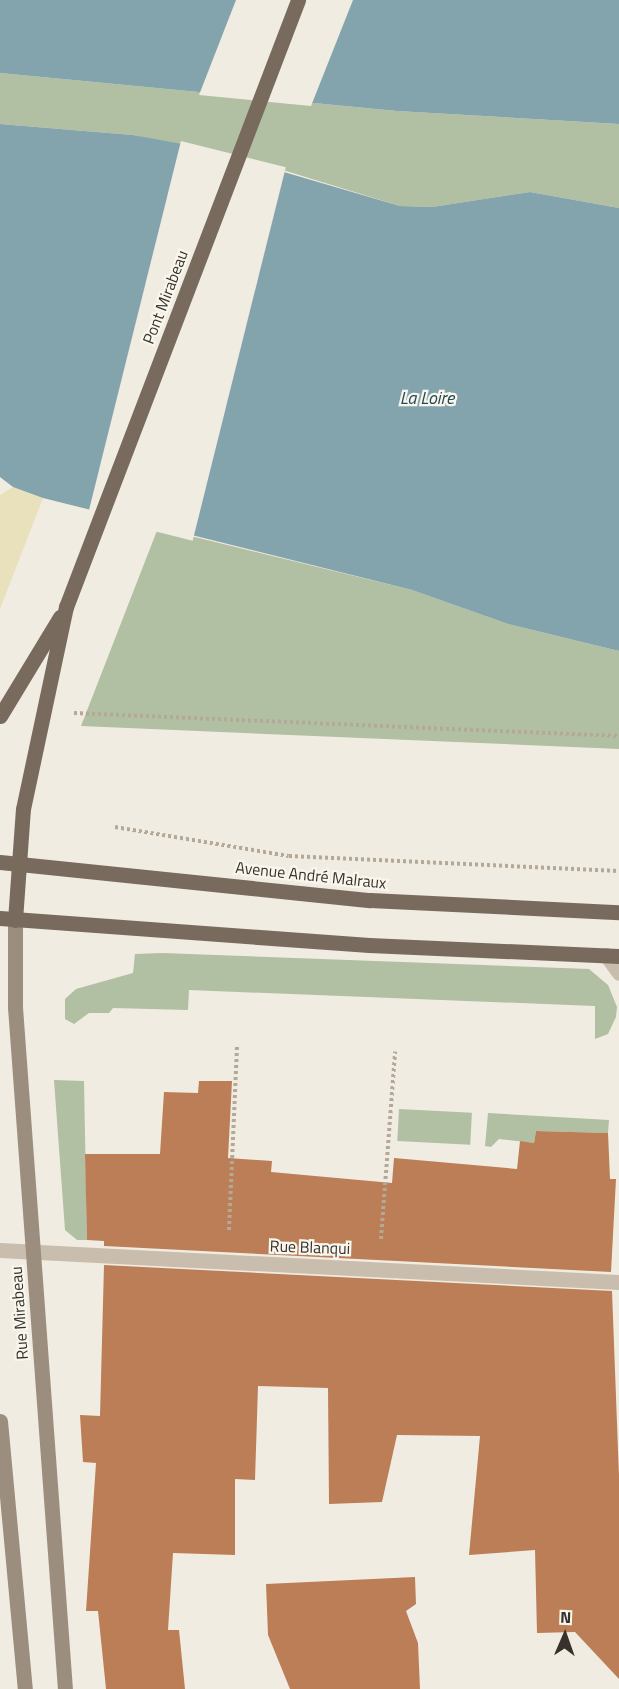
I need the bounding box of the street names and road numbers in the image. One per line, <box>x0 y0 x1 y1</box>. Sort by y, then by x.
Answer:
street label: Pont Mirabeau <box>138 247 192 347</box>
street label: Avenue André Malraux <box>235 858 387 892</box>
street label: Rue Blanqui <box>269 1236 351 1258</box>
street label: Rue Mirabeau <box>6 1266 32 1360</box>

